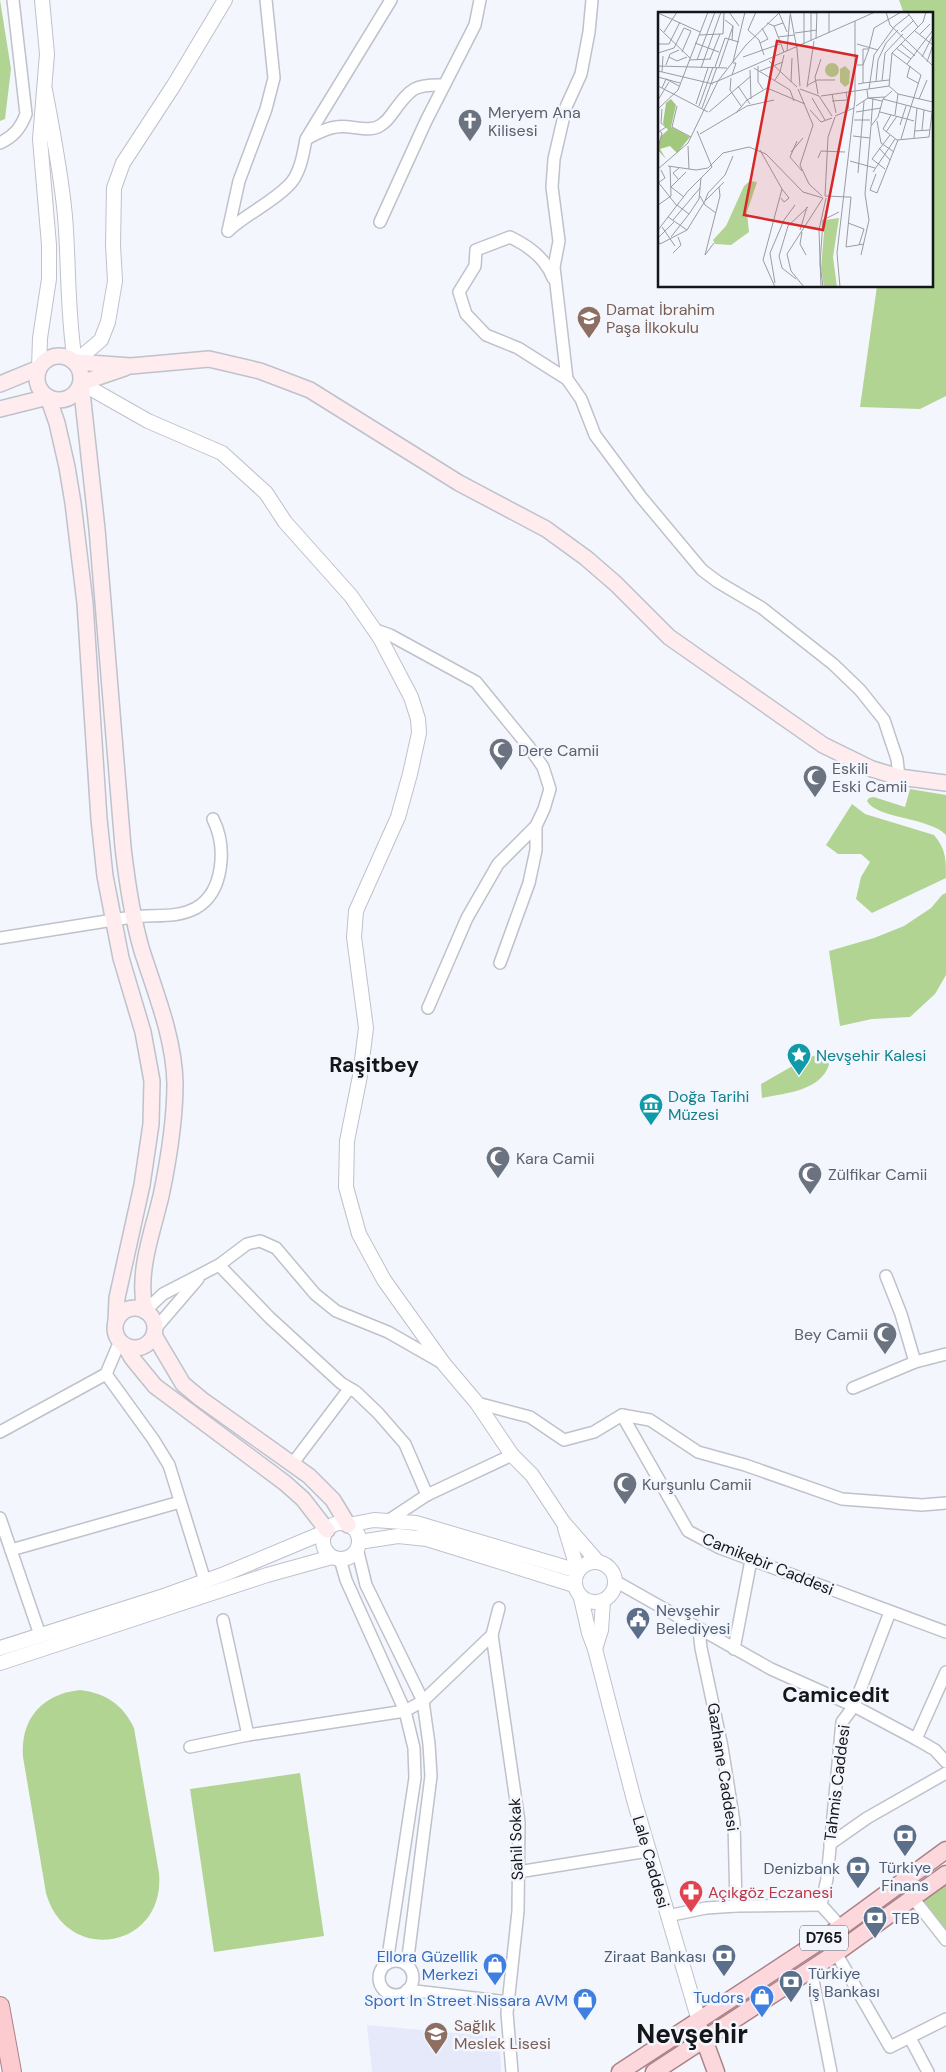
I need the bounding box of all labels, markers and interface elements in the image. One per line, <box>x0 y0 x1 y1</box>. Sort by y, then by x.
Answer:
inset map <box>658 12 934 288</box>
place label: Meryem Ana Kilisesi <box>488 102 581 141</box>
church icon: Meryem Ana Kilisesi <box>457 108 483 142</box>
place label: Damat İbrahim Paşa İlkokulu <box>606 299 715 338</box>
school or university icon: Damat İbrahim Paşa İlkokulu <box>576 305 602 339</box>
mosque icon: Dere Camii <box>488 737 514 771</box>
place label: Dere Camii <box>518 740 599 761</box>
place label: Eskili Eski Camii <box>832 758 907 797</box>
mosque icon: Eskili Eski Camii <box>802 764 828 798</box>
place icon: Nevşehir Kalesi <box>786 1042 812 1076</box>
place label: Nevşehir Kalesi <box>816 1045 926 1066</box>
district label: Raşitbey <box>329 1051 419 1079</box>
place label: Doğa Tarihi Müzesi <box>668 1086 749 1125</box>
museum icon: Doğa Tarihi Müzesi <box>638 1092 664 1126</box>
mosque icon: Kara Camii <box>485 1145 511 1179</box>
place label: Kara Camii <box>516 1148 595 1169</box>
mosque icon: Zülfikar Camii <box>797 1161 823 1195</box>
place label: Zülfikar Camii <box>828 1164 927 1185</box>
mosque icon: Bey Camii <box>872 1321 898 1355</box>
place label: Bey Camii <box>794 1324 868 1345</box>
mosque icon: Kurşunlu Camii <box>612 1471 638 1505</box>
place label: Kurşunlu Camii <box>642 1474 752 1495</box>
street label: Camikebir Caddesi <box>699 1528 837 1600</box>
place label: Nevşehir Belediyesi <box>656 1600 730 1639</box>
public building icon: Nevşehir Belediyesi <box>625 1606 651 1640</box>
district label: Camicedit <box>782 1681 890 1709</box>
street label: Gazhane Caddesi <box>702 1701 744 1833</box>
street label: Tahmis Caddesi <box>819 1724 855 1842</box>
street label: Sahil Sokak <box>504 1797 528 1881</box>
street label: Lale Caddesi <box>628 1813 674 1911</box>
bank icon: Türkiye Finans <box>892 1823 918 1857</box>
bank icon: Denizbank <box>845 1855 871 1889</box>
place label: Türkiye Finans <box>879 1857 931 1896</box>
place label: Denizbank <box>764 1858 840 1879</box>
pharmacy icon: Açıkgöz Eczanesi <box>678 1879 704 1913</box>
place label: Açıkgöz Eczanesi <box>708 1882 833 1903</box>
bank icon: TEB <box>862 1905 888 1939</box>
place label: TEB <box>892 1908 920 1929</box>
road number: D765 <box>800 1926 848 1950</box>
bank icon: Ziraat Bankası <box>711 1943 737 1977</box>
place label: Ellora Güzellik Merkezi <box>377 1946 478 1985</box>
place label: Ziraat Bankası <box>604 1946 706 1967</box>
shop icon: Ellora Güzellik Merkezi <box>482 1952 508 1986</box>
place label: Türkiye İş Bankası <box>808 1963 880 2002</box>
bank icon: Türkiye İş Bankası <box>778 1969 804 2003</box>
shop icon: Tudors <box>749 1984 775 2018</box>
shop icon: Sport In Street Nissara AVM <box>572 1987 598 2021</box>
place label: Tudors <box>693 1987 744 2008</box>
place label: Sport In Street Nissara AVM <box>364 1990 568 2011</box>
place label: Sağlık Meslek Lisesi <box>454 2015 551 2054</box>
district label: Nevşehir <box>636 2017 748 2051</box>
school or university icon: Sağlık Meslek Lisesi <box>423 2021 449 2055</box>

